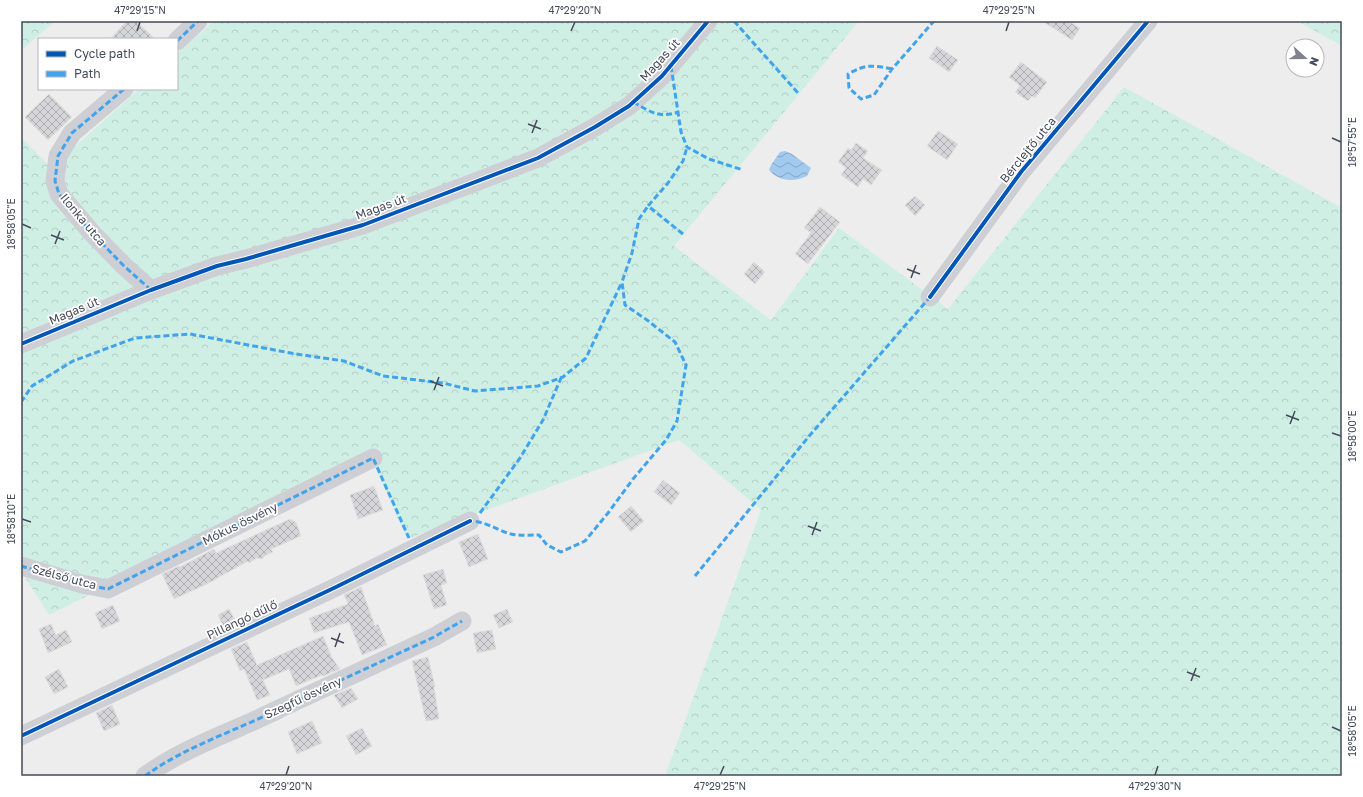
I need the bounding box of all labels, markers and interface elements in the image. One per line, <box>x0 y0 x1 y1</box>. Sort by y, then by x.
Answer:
text: 47°29'15"N <box>114 4 166 16</box>
text: 47°29'20"N <box>549 4 601 16</box>
text: 47°29'25"N <box>983 4 1035 16</box>
street label: Magas út <box>636 35 683 84</box>
legend <box>38 38 178 90</box>
north arrow <box>1285 38 1325 78</box>
text: Cycle path <box>74 46 135 61</box>
text: N <box>1307 56 1322 68</box>
text: Path <box>74 66 101 81</box>
street label: Bérclejtő utca <box>996 114 1059 186</box>
text: 18°57'55"E <box>1346 117 1358 167</box>
street label: Ilonka utca <box>57 190 110 249</box>
street label: Magas út <box>354 190 408 223</box>
text: 18°58'05"E <box>5 199 17 249</box>
street label: Magas út <box>47 293 101 328</box>
text: 18°58'00"E <box>1346 410 1358 462</box>
text: 18°58'10"E <box>5 494 17 544</box>
street label: Mókus ösvény <box>200 499 280 548</box>
street label: Szélső utca <box>30 561 98 592</box>
street label: Pillangó dűlő <box>204 597 279 642</box>
street label: Szegfű ösvény <box>262 673 344 722</box>
text: 18°58'05"E <box>1346 706 1358 756</box>
text: 47°29'20"N <box>260 780 312 792</box>
text: 47°29'25"N <box>694 780 746 792</box>
text: 47°29'30"N <box>1129 780 1181 792</box>

